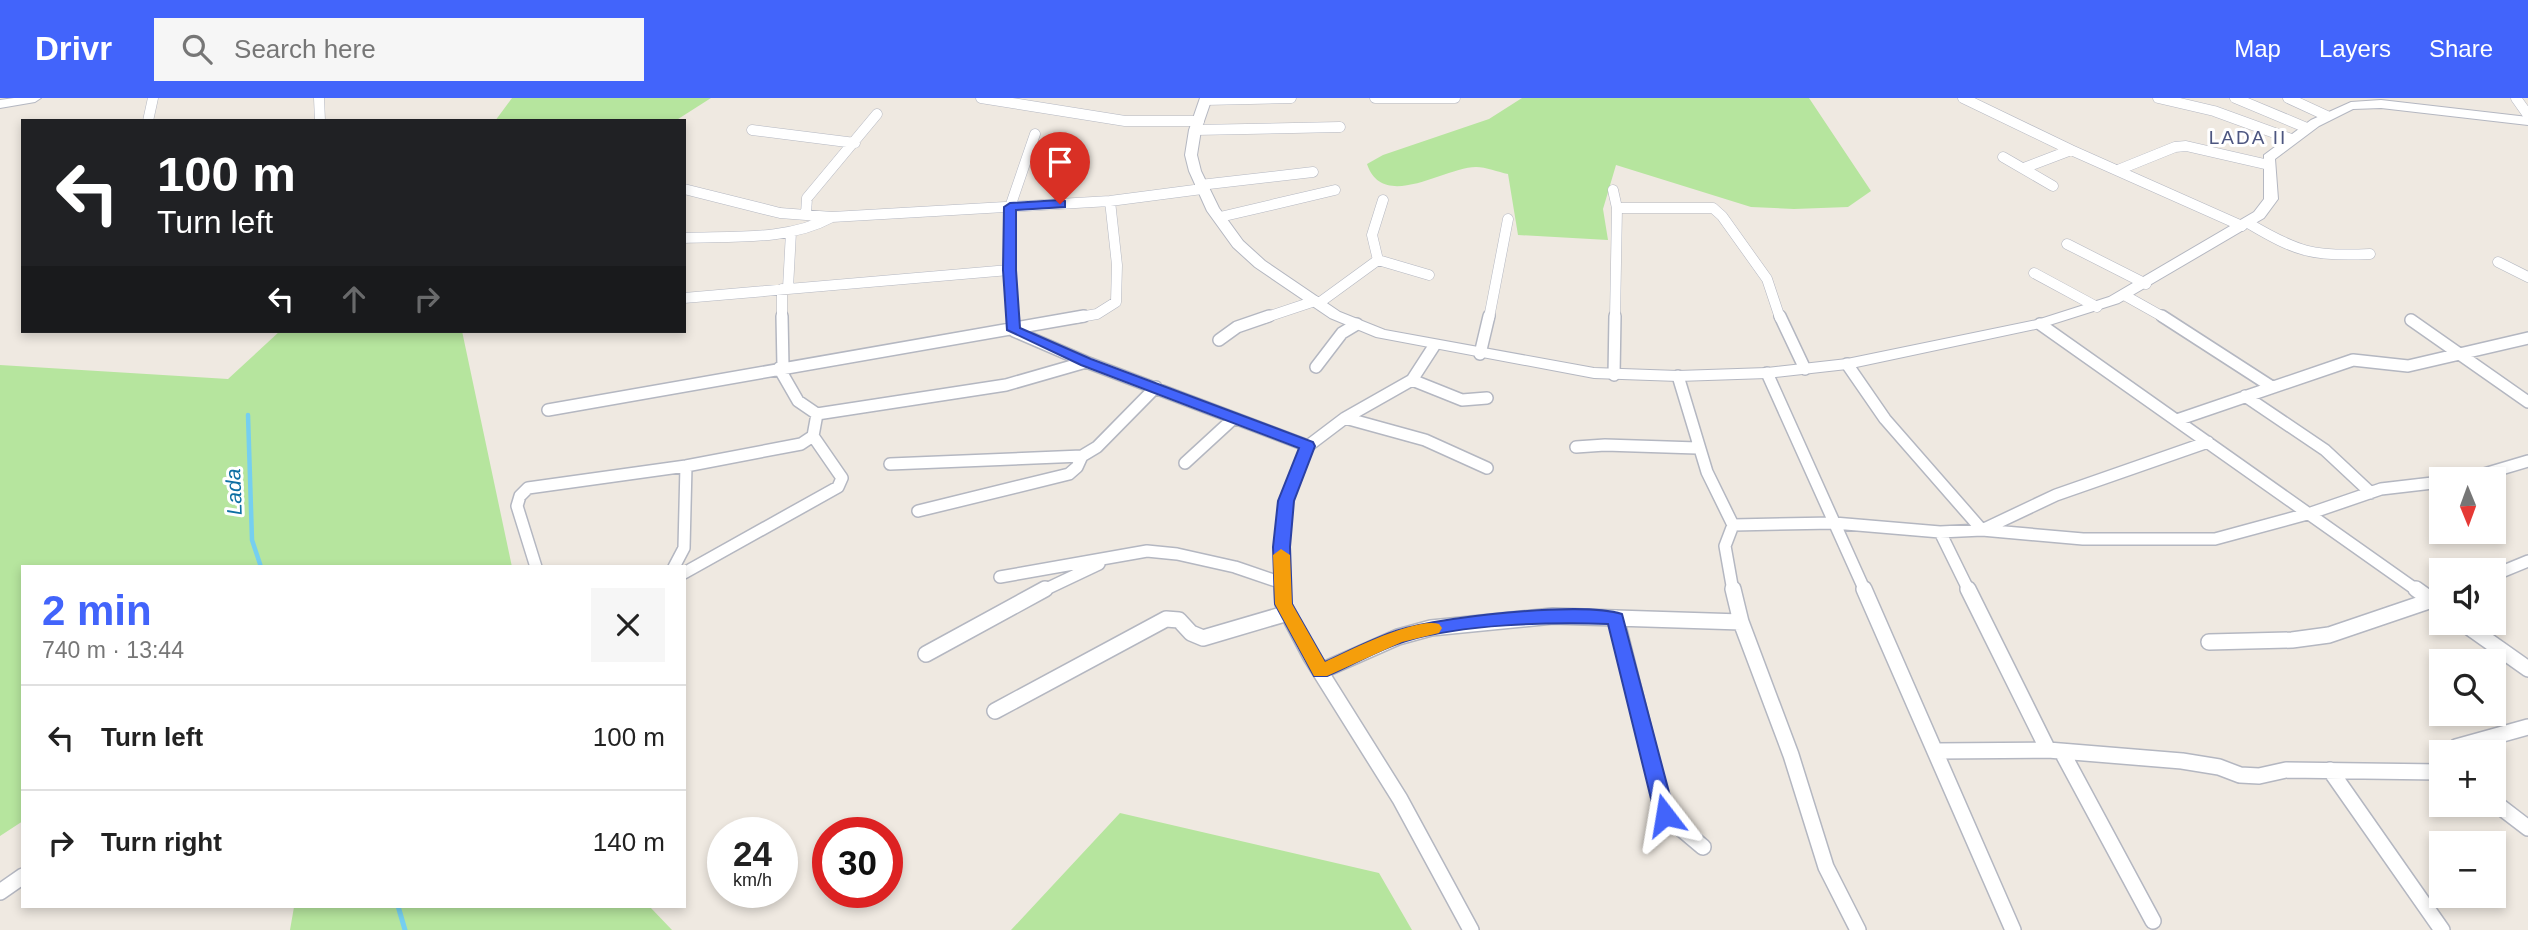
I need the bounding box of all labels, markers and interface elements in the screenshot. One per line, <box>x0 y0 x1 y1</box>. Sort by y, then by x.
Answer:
search box <box>154 18 644 81</box>
text: Drivr <box>35 30 112 67</box>
icon: search <box>178 30 216 68</box>
text: Search here <box>234 34 376 64</box>
text: Map <box>2234 35 2281 62</box>
text: Layers <box>2319 35 2391 62</box>
text: Share <box>2429 35 2493 62</box>
district label: LADA II <box>2209 127 2287 148</box>
pin <box>1030 132 1090 204</box>
icon: arrive <box>1041 143 1079 181</box>
icon: left <box>42 147 133 238</box>
text: 100 m <box>157 147 296 201</box>
text: Turn left <box>157 204 273 240</box>
icon: left <box>262 280 300 318</box>
icon: ahead <box>335 280 373 318</box>
icon: right <box>408 280 446 318</box>
north arrow <box>2429 467 2506 544</box>
map controls <box>2429 467 2506 908</box>
water label: Lada <box>221 468 246 516</box>
button: sound <box>2429 558 2506 635</box>
text: 2 min <box>42 587 152 634</box>
button: close <box>591 588 665 662</box>
text: 740 m · 13:44 <box>42 637 184 663</box>
button: search <box>2429 649 2506 726</box>
icon: left <box>42 719 80 757</box>
text: Turn left <box>101 722 203 752</box>
text: 100 m <box>593 722 665 752</box>
button: + <box>2429 740 2506 817</box>
position arrow <box>1628 778 1702 852</box>
speed limit sign: 30 <box>812 817 903 908</box>
icon: right <box>42 824 80 862</box>
text: Turn right <box>101 827 222 857</box>
text: 140 m <box>593 827 665 857</box>
button: − <box>2429 831 2506 908</box>
text: 24 <box>733 834 772 873</box>
text: km/h <box>733 870 772 890</box>

